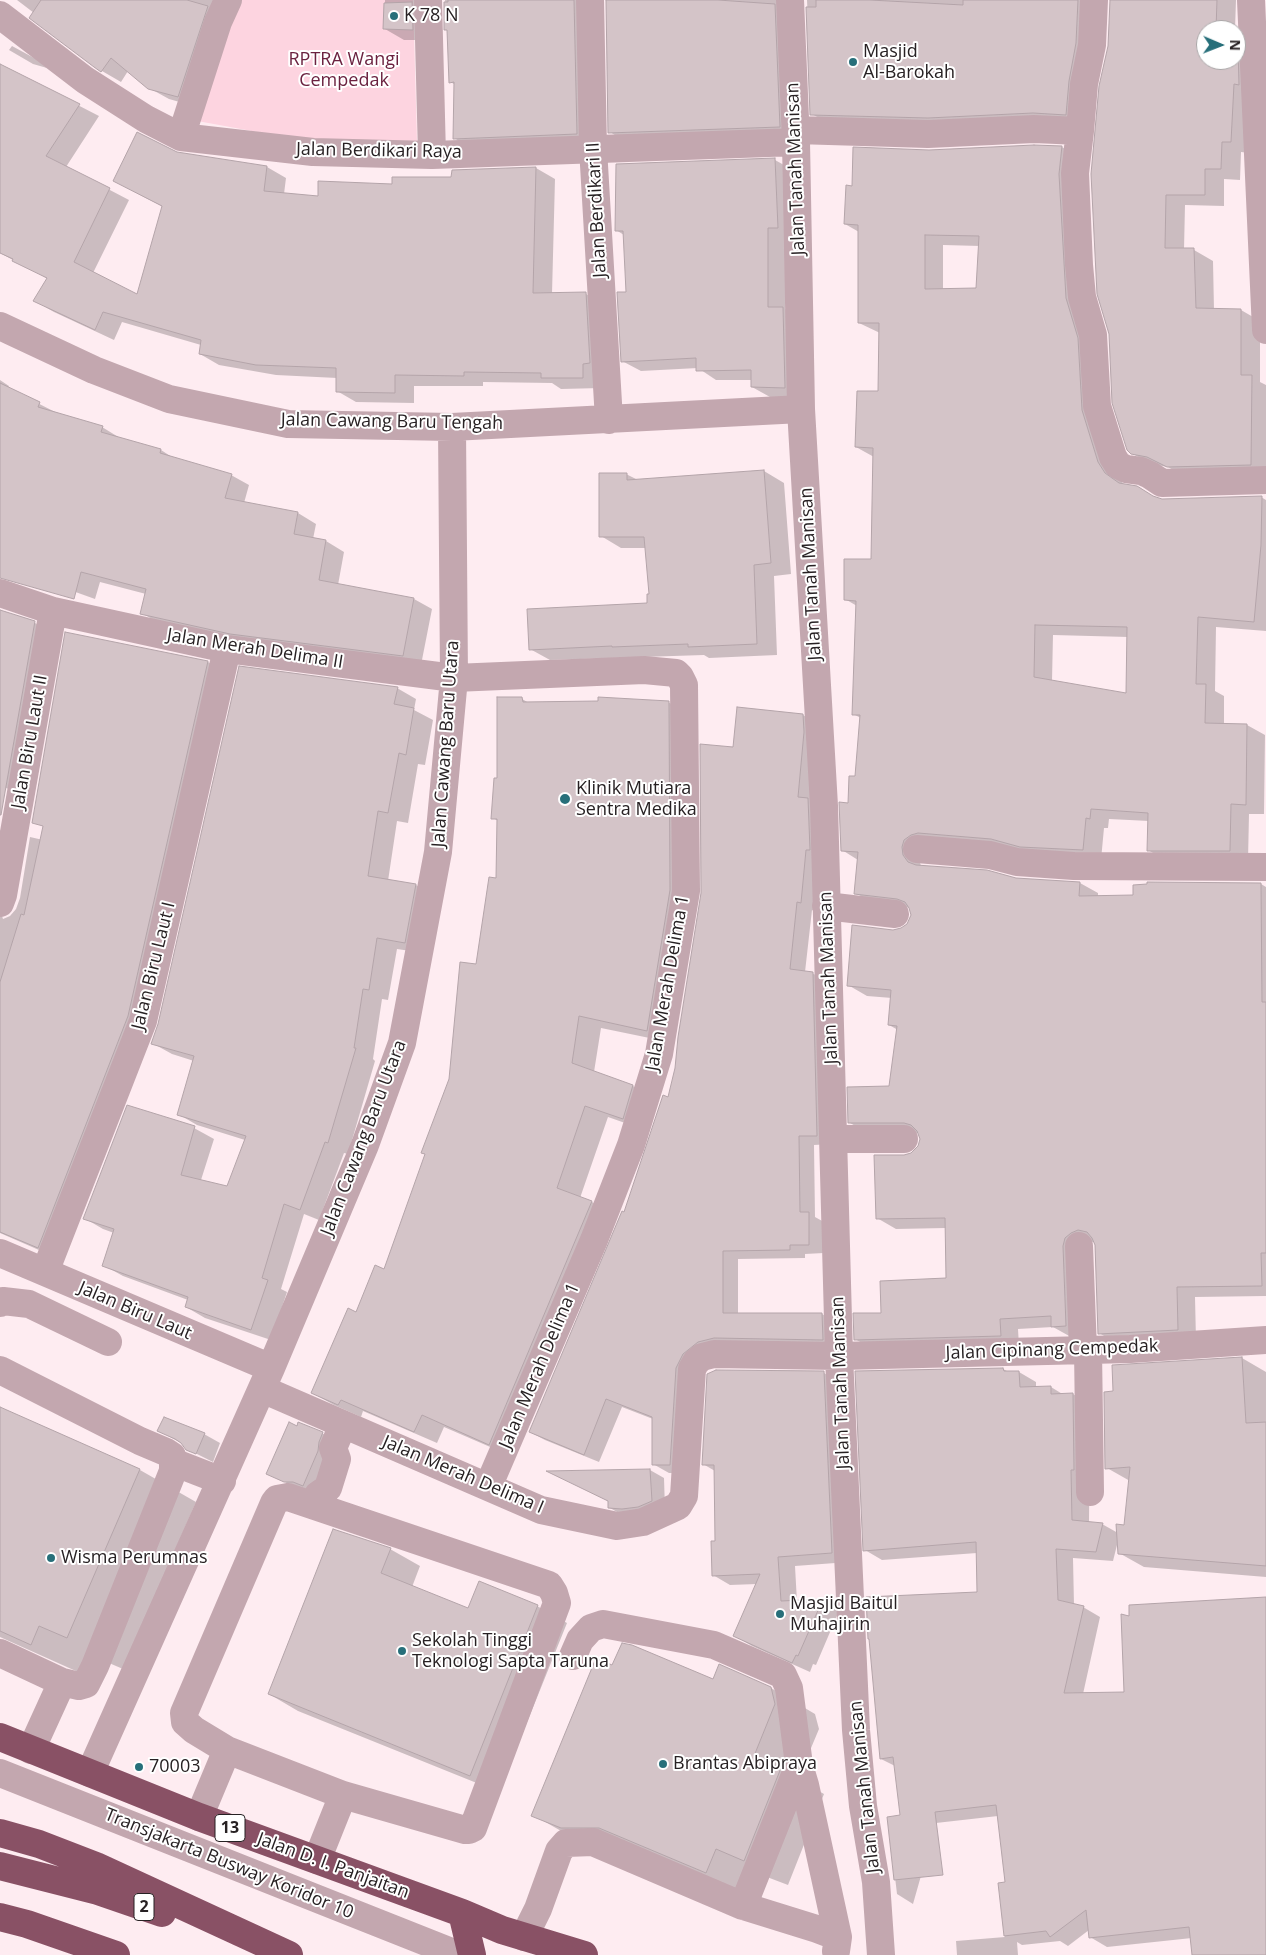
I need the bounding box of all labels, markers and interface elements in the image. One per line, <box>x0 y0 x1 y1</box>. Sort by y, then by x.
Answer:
place label: K 78 N <box>404 5 459 27</box>
marker: K 78 N <box>388 10 400 22</box>
north arrow <box>1196 20 1246 70</box>
text: N <box>1226 39 1245 51</box>
place label: Masjid Al-Barokah <box>863 41 955 84</box>
park label: RPTRA Wangi Cempedak <box>289 49 399 92</box>
marker: Masjid Al-Barokah <box>847 56 859 68</box>
street label: Jalan Tanah Manisan <box>782 82 810 256</box>
street label: Jalan Berdikari Raya <box>296 139 462 163</box>
street label: Jalan Berdikari II <box>583 142 611 278</box>
street label: Jalan Cawang Baru Tengah <box>281 409 503 435</box>
street label: Jalan Tanah Manisan <box>796 487 826 661</box>
street label: Jalan Merah Delima II <box>165 624 345 674</box>
street label: Jalan Cawang Baru Utara <box>428 640 464 848</box>
street label: Jalan Biru Laut II <box>8 673 52 811</box>
place label: Klinik Mutiara Sentra Medika <box>576 778 697 821</box>
marker: Klinik Mutiara Sentra Medika <box>558 792 572 806</box>
street label: Jalan Tanah Manisan <box>815 891 843 1065</box>
street label: Jalan Merah Delima 1 <box>642 893 694 1073</box>
street label: Jalan Biru Laut I <box>128 900 180 1032</box>
street label: Jalan Cawang Baru Utara <box>317 1037 411 1239</box>
street label: Jalan Biru Laut <box>75 1277 195 1345</box>
street label: Jalan Merah Delima 1 <box>495 1280 585 1452</box>
street label: Jalan Tanah Manisan <box>827 1296 855 1470</box>
street label: Jalan Cipinang Cempedak <box>945 1335 1159 1365</box>
street label: Jalan Merah Delima I <box>379 1431 547 1519</box>
place label: Wisma Perumnas <box>61 1547 208 1569</box>
marker: Wisma Perumnas <box>45 1552 57 1564</box>
place label: Masjid Baitul Muhajirin <box>790 1593 898 1636</box>
marker: Masjid Baitul Muhajirin <box>774 1608 786 1620</box>
place label: Sekolah Tinggi Teknologi Sapta Taruna <box>412 1630 609 1672</box>
marker: Sekolah Tinggi Teknologi Sapta Taruna <box>396 1645 408 1657</box>
street label: Jalan Tanah Manisan <box>845 1700 885 1874</box>
place label: Brantas Abipraya <box>673 1753 817 1775</box>
place label: 70003 <box>149 1756 200 1778</box>
marker: Brantas Abipraya <box>657 1758 669 1770</box>
marker: 70003 <box>133 1761 145 1773</box>
street label: Transjakarta Busway Koridor 10 <box>101 1804 357 1924</box>
road number: 13 <box>215 1815 245 1842</box>
street label: Jalan D. I. Panjaitan <box>254 1828 412 1904</box>
road number: 2 <box>134 1894 154 1920</box>

